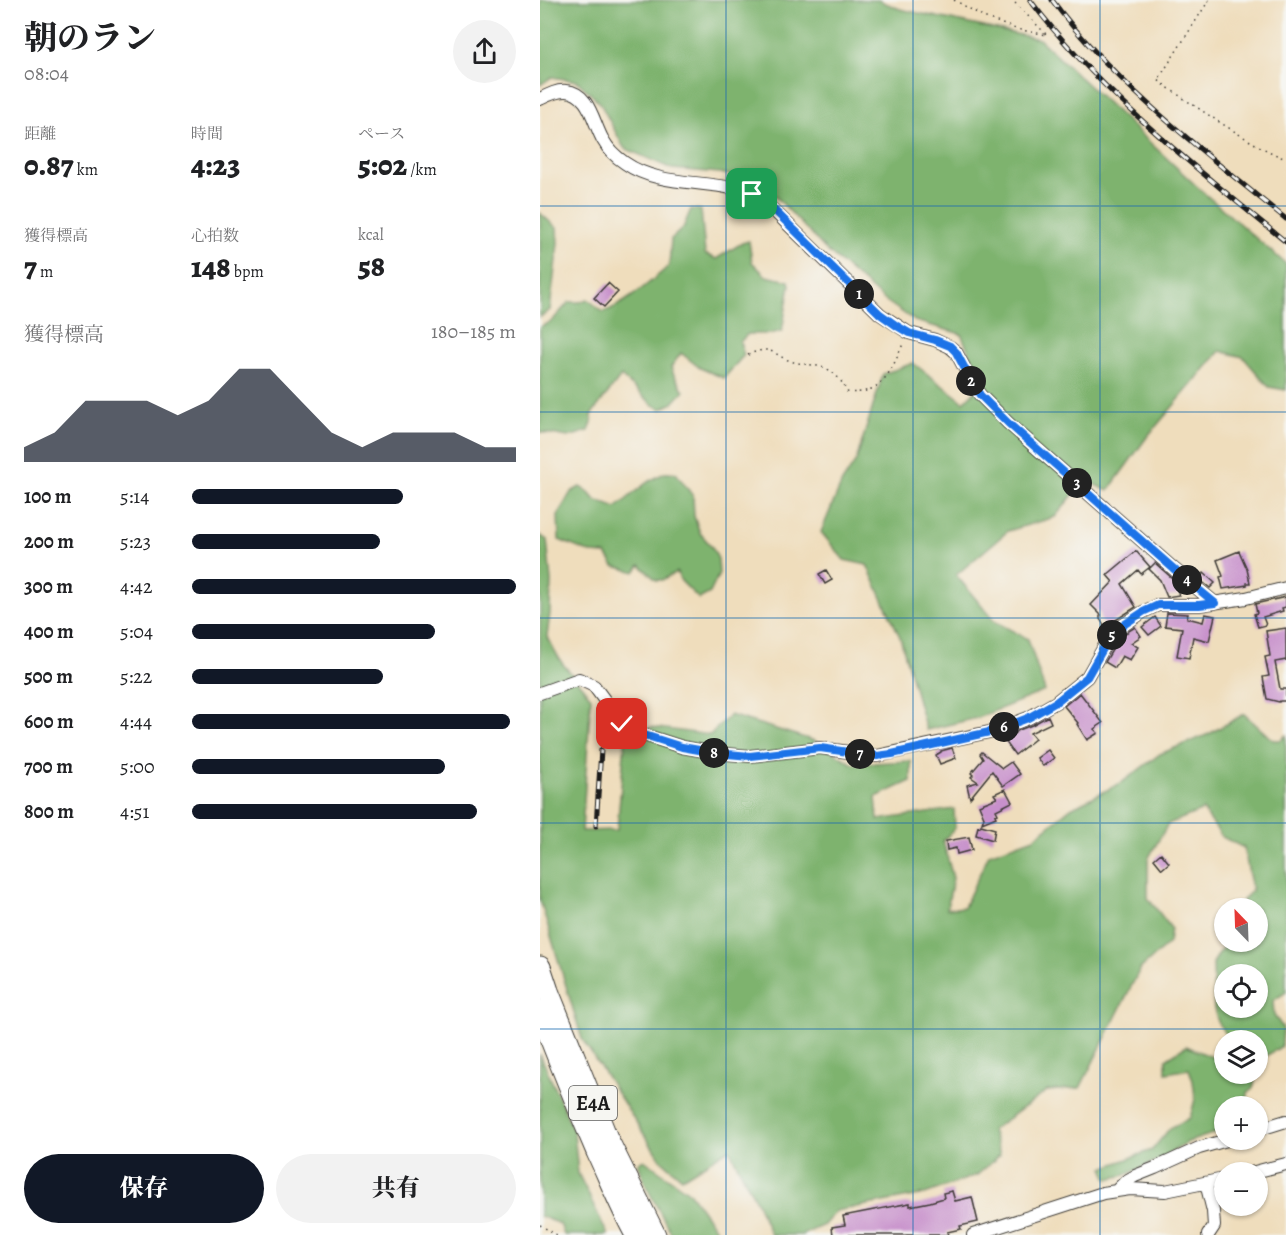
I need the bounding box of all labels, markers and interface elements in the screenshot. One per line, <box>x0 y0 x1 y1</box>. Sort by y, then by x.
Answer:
text: 朝のラン <box>24 15 156 60</box>
button: share <box>453 20 516 83</box>
text: 08:04 <box>24 60 69 87</box>
text: 距離 <box>24 123 56 145</box>
text: 時間 <box>191 123 223 145</box>
text: ペース <box>358 123 405 145</box>
text: 0.87 <box>24 145 74 185</box>
text: 4:23 <box>191 145 240 185</box>
text: 5:02 <box>358 145 407 185</box>
text: km <box>74 159 98 181</box>
text: /km <box>407 159 437 181</box>
pin <box>726 168 777 219</box>
icon: arrive <box>735 177 768 210</box>
text: kcal <box>358 224 384 246</box>
text: 獲得標高 <box>24 225 88 247</box>
text: 心拍数 <box>191 225 239 247</box>
text: 58 <box>358 246 385 286</box>
text: 7 <box>24 247 37 287</box>
text: 148 <box>191 247 231 287</box>
text: m <box>37 261 53 283</box>
text: bpm <box>231 261 264 283</box>
pin: 1 <box>844 279 874 309</box>
text: 1 <box>856 283 862 305</box>
text: 180–185 m <box>431 318 516 345</box>
text: 獲得標高 <box>24 321 104 348</box>
pin: 2 <box>956 366 986 396</box>
text: 2 <box>967 370 975 392</box>
pin: 3 <box>1062 468 1092 498</box>
text: 3 <box>1074 472 1080 494</box>
text: 100 m <box>24 483 72 510</box>
text: 5:14 <box>120 483 149 510</box>
text: 200 m <box>24 528 74 555</box>
text: 5:23 <box>120 528 151 555</box>
pin: 4 <box>1172 565 1202 595</box>
text: 4 <box>1183 569 1191 591</box>
text: 300 m <box>24 573 73 600</box>
text: 4:42 <box>120 573 152 600</box>
text: 400 m <box>24 618 74 645</box>
text: 5:04 <box>120 618 153 645</box>
pin: 5 <box>1097 620 1127 650</box>
text: 5 <box>1109 624 1115 646</box>
text: 500 m <box>24 663 73 690</box>
text: 5:22 <box>120 663 152 690</box>
pin <box>596 698 647 749</box>
icon: check <box>605 707 638 740</box>
text: 600 m <box>24 708 74 735</box>
text: 4:44 <box>120 708 152 735</box>
pin: 6 <box>989 712 1019 742</box>
text: 6 <box>1000 716 1008 738</box>
pin: 8 <box>699 738 729 768</box>
pin: 7 <box>845 739 875 769</box>
text: 8 <box>710 742 718 764</box>
text: 7 <box>857 743 863 765</box>
text: 700 m <box>24 753 73 780</box>
text: 5:00 <box>120 753 155 780</box>
text: 800 m <box>24 798 74 825</box>
text: 4:51 <box>120 798 149 825</box>
north arrow <box>1214 898 1268 952</box>
map controls <box>1214 898 1268 1216</box>
button: locate <box>1214 964 1268 1018</box>
button: layers <box>1214 1030 1268 1084</box>
road number: E4A <box>569 1086 617 1120</box>
button: + <box>1214 1096 1268 1150</box>
button: 保存 <box>24 1154 264 1223</box>
button: 共有 <box>276 1154 516 1223</box>
button: − <box>1214 1162 1268 1216</box>

